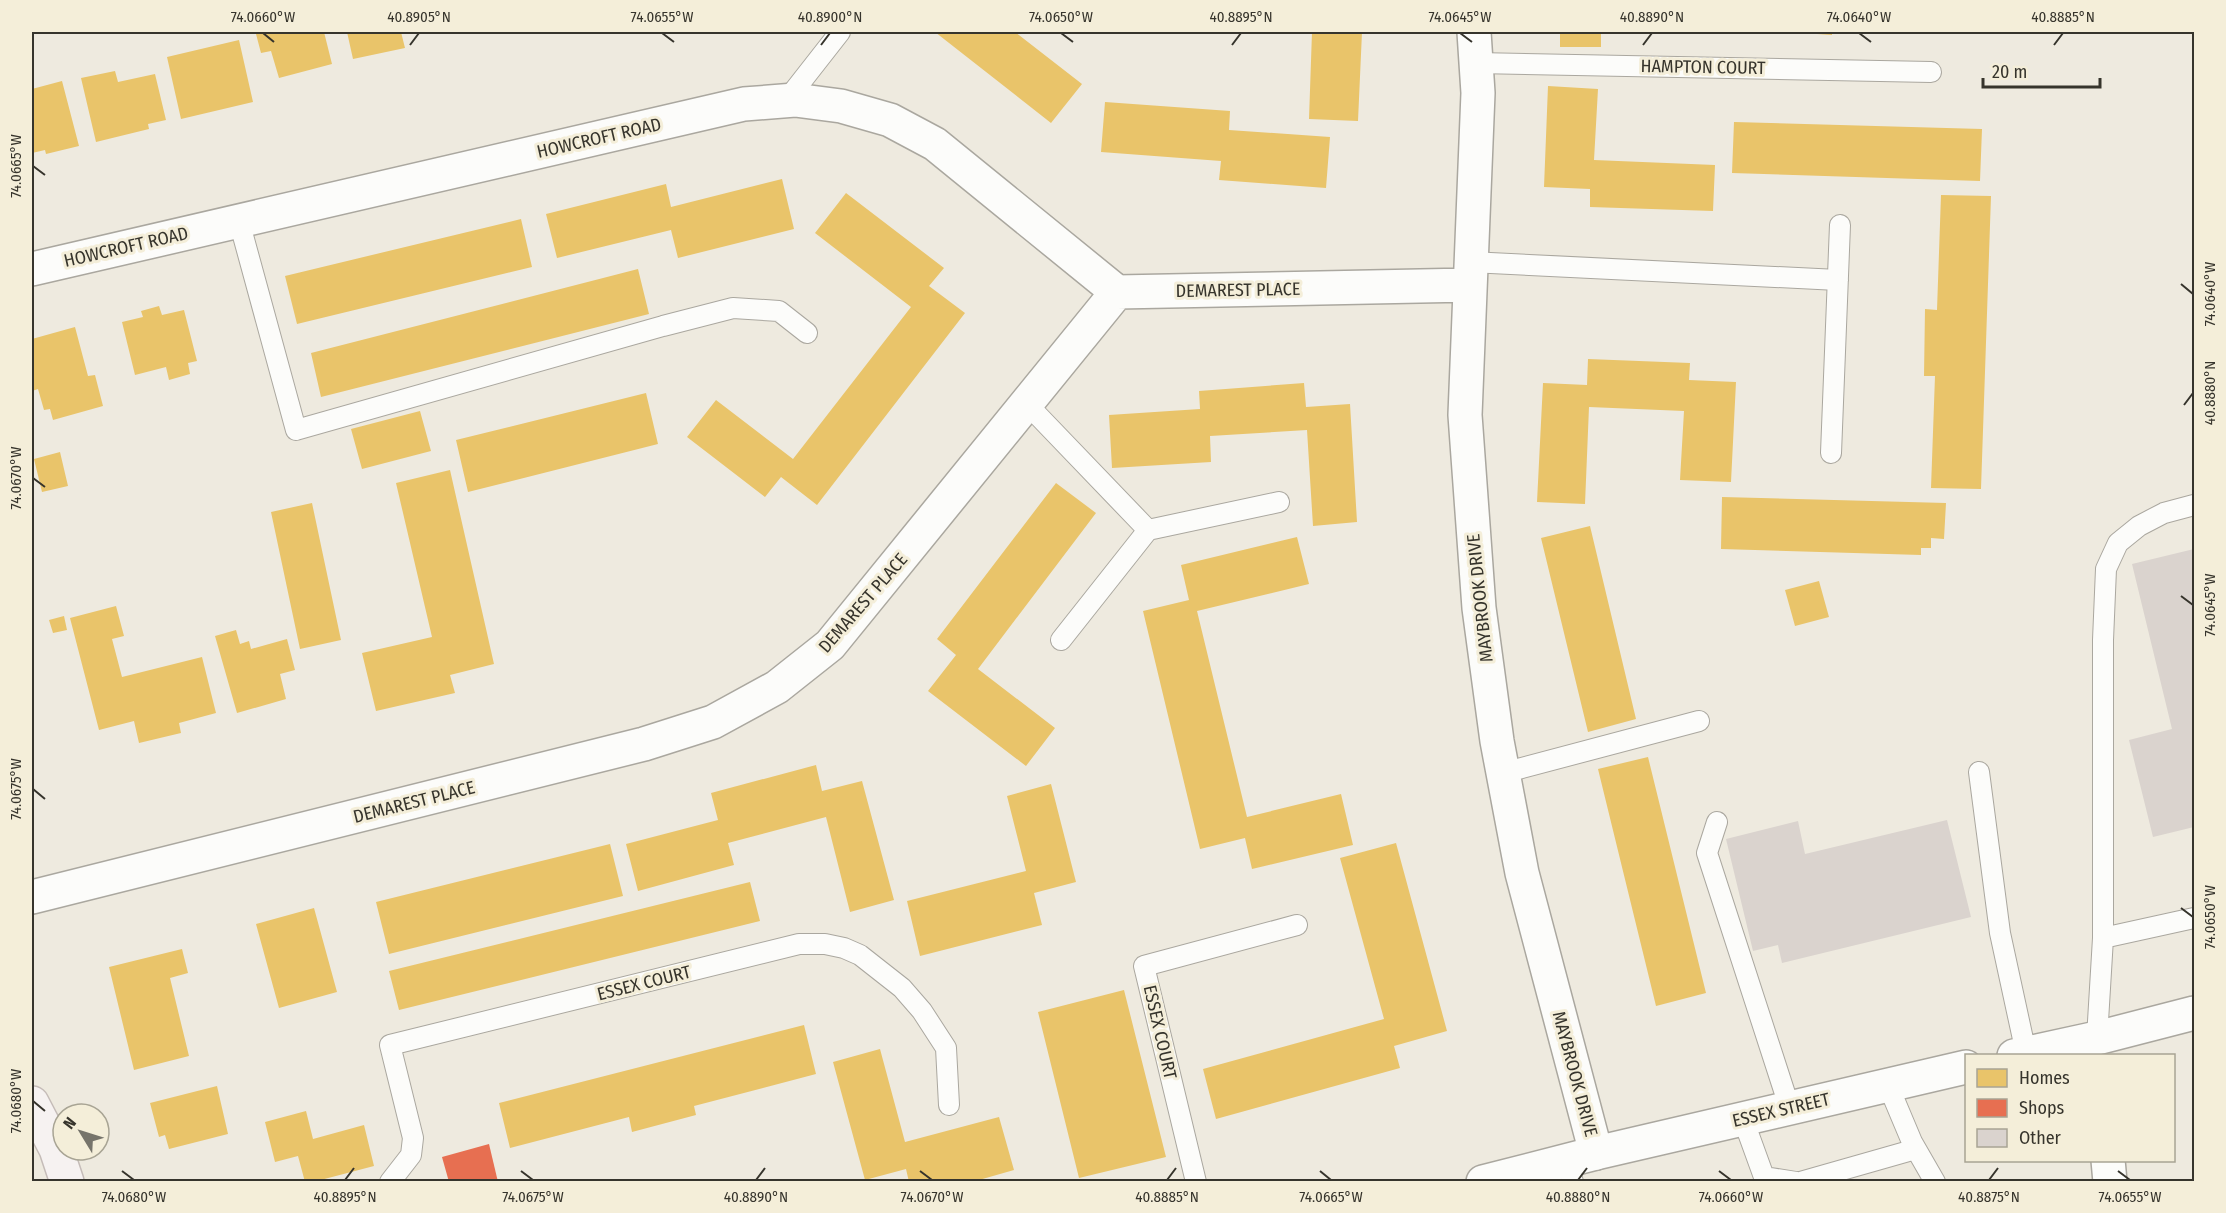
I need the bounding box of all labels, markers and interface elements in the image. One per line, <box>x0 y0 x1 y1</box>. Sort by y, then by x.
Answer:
text: 74.0660°W <box>231 8 295 26</box>
text: 40.8905°N <box>387 8 451 26</box>
text: 74.0655°W <box>631 8 693 26</box>
text: 40.8900°N <box>798 8 862 26</box>
text: 74.0650°W <box>1029 8 1093 26</box>
text: 40.8895°N <box>1209 8 1273 26</box>
text: 74.0645°W <box>1428 8 1492 26</box>
text: 40.8890°N <box>1620 8 1684 26</box>
text: 74.0640°W <box>1827 8 1891 26</box>
text: 40.8885°N <box>2031 8 2095 26</box>
scale bar <box>1983 51 2100 89</box>
street label: HAMPTON COURT <box>1640 55 1766 79</box>
text: 20 m <box>1992 61 2027 83</box>
street label: HOWCROFT ROAD <box>535 113 663 163</box>
text: 74.0665°W <box>7 134 25 198</box>
street label: HOWCROFT ROAD <box>62 222 190 272</box>
text: 74.0640°W <box>2201 262 2219 326</box>
street label: DEMAREST PLACE <box>1176 278 1300 302</box>
text: 40.8880°N <box>2201 361 2219 425</box>
text: 74.0670°W <box>7 447 25 509</box>
street label: MAYBROOK DRIVE <box>1462 533 1498 663</box>
street label: DEMAREST PLACE <box>814 549 912 657</box>
text: 74.0645°W <box>2201 573 2219 637</box>
text: 74.0675°W <box>7 758 25 820</box>
street label: DEMAREST PLACE <box>351 776 477 828</box>
text: 74.0650°W <box>2201 885 2219 949</box>
street label: ESSEX COURT <box>595 961 694 1005</box>
street label: ESSEX COURT <box>1139 983 1182 1082</box>
street label: MAYBROOK DRIVE <box>1548 1009 1602 1139</box>
legend <box>1965 1054 2175 1162</box>
text: Homes <box>2019 1067 2070 1089</box>
text: 74.0680°W <box>7 1069 25 1133</box>
street label: ESSEX STREET <box>1730 1088 1832 1132</box>
text: Shops <box>2019 1097 2064 1119</box>
north arrow <box>51 1102 111 1162</box>
text: N <box>59 1113 80 1133</box>
text: Other <box>2019 1127 2062 1149</box>
text: 74.0680°W <box>102 1188 166 1206</box>
text: 40.8895°N <box>313 1188 377 1206</box>
text: 74.0675°W <box>502 1188 564 1206</box>
text: 40.8890°N <box>724 1188 788 1206</box>
text: 74.0670°W <box>901 1188 963 1206</box>
text: 40.8885°N <box>1135 1188 1199 1206</box>
text: 74.0665°W <box>1299 1188 1363 1206</box>
text: 40.8880°N <box>1546 1188 1610 1206</box>
text: 74.0660°W <box>1699 1188 1763 1206</box>
text: 40.8875°N <box>1958 1188 2020 1206</box>
text: 74.0655°W <box>2099 1188 2161 1206</box>

